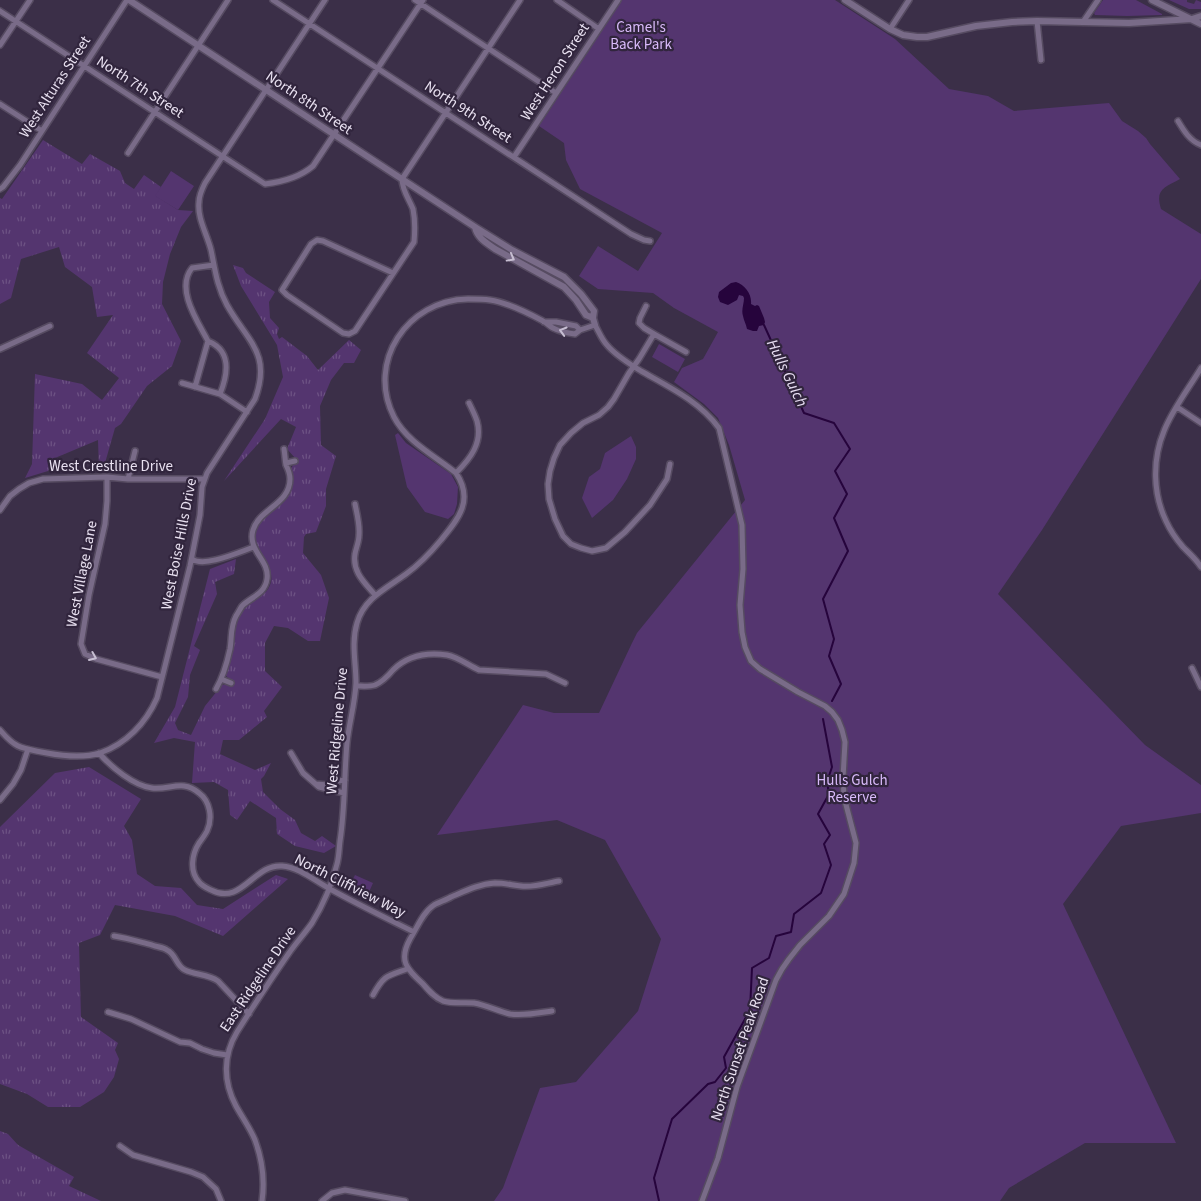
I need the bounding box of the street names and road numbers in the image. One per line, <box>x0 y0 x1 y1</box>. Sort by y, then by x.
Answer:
street label: West Heron Street <box>516 19 594 125</box>
street label: West Alturas Street <box>14 32 96 142</box>
street label: North 7th Street <box>92 51 188 123</box>
street label: North 8th Street <box>261 66 357 140</box>
street label: North 9th Street <box>420 76 516 148</box>
street label: West Crestline Drive <box>49 456 173 477</box>
street label: West Boise Hills Drive <box>156 476 202 612</box>
street label: West Village Lane <box>61 519 103 629</box>
street label: West Ridgeline Drive <box>321 667 353 795</box>
street label: North Cliffview Way <box>291 849 409 923</box>
street label: East Ridgeline Drive <box>215 922 301 1036</box>
street label: North Sunset Peak Road <box>706 974 774 1124</box>

